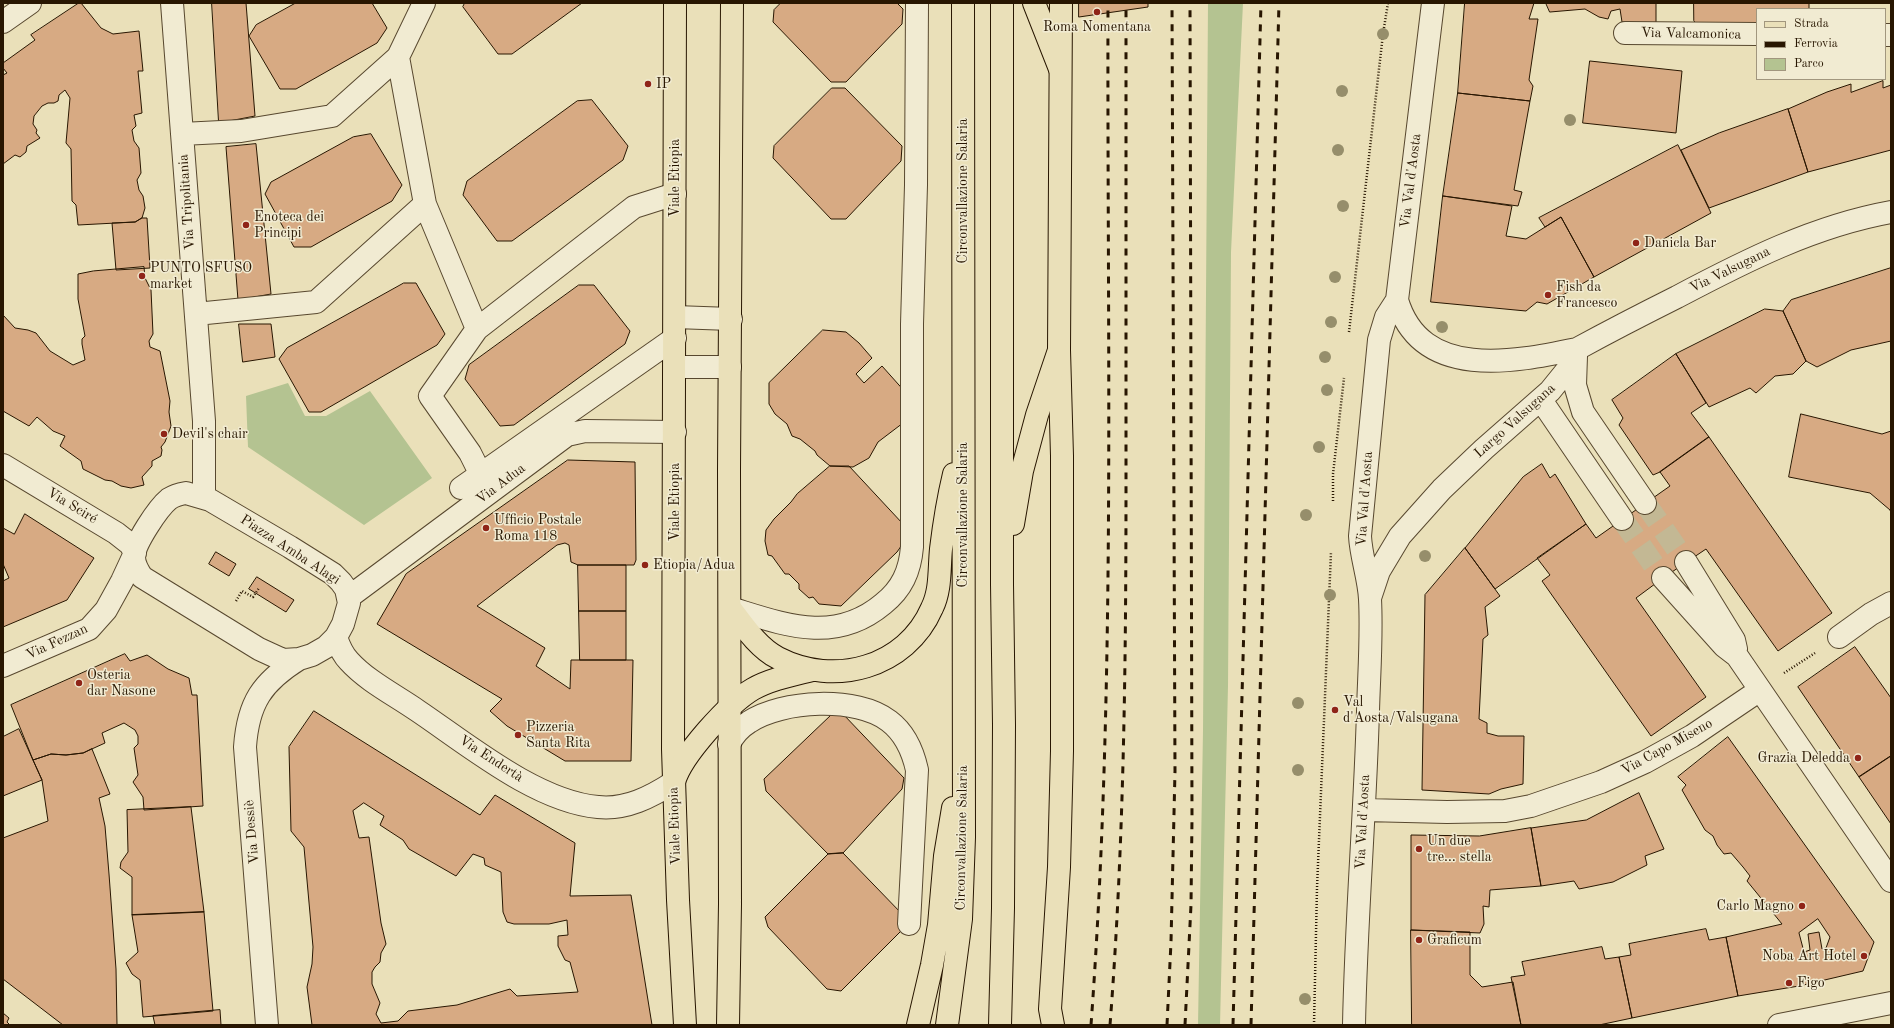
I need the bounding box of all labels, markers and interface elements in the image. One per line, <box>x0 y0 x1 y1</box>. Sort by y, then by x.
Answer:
marker: Roma Nomentana <box>1092 7 1102 17</box>
legend <box>1756 8 1886 80</box>
text: Strada <box>1794 18 1829 30</box>
place label: Roma Nomentana <box>1043 19 1151 35</box>
street label: Via Valcamonica <box>1641 25 1741 43</box>
text: Ferrovia <box>1794 38 1838 50</box>
text: Parco <box>1794 58 1824 70</box>
place label: IP <box>656 76 671 92</box>
marker: IP <box>643 79 653 89</box>
street label: Circonvallazione Salaria <box>955 118 971 264</box>
street label: Via Val d'Aosta <box>1397 133 1425 229</box>
street label: Viale Etiopia <box>667 139 683 217</box>
street label: Via Tripolitania <box>175 153 199 251</box>
place label: Enoteca dei Principi <box>254 209 324 242</box>
marker: Enoteca dei Principi <box>241 220 251 230</box>
place label: Danicla Bar <box>1644 235 1716 251</box>
marker: Danicla Bar <box>1631 238 1641 248</box>
street label: Via Valsugana <box>1687 243 1773 297</box>
place label: PUNTO SFUSO market <box>150 260 252 292</box>
marker: PUNTO SFUSO market <box>137 271 147 281</box>
place label: Fish da Francesco <box>1556 279 1617 312</box>
marker: Fish da Francesco <box>1543 290 1553 300</box>
street label: Largo Valsugana <box>1471 380 1559 462</box>
place label: Devil's chair <box>172 426 248 442</box>
marker: Devil's chair <box>159 429 169 439</box>
street label: Circonvallazione Salaria <box>955 442 971 588</box>
street label: Via Val d'Aosta <box>1353 451 1377 547</box>
street label: Via Adua <box>473 460 529 508</box>
street label: Viale Etiopia <box>667 463 683 541</box>
street label: Via Sciré <box>44 484 100 528</box>
street label: Piazza Amba Alagi <box>237 511 343 589</box>
place label: Ufficio Postale Roma 118 <box>494 512 582 544</box>
marker: Ufficio Postale Roma 118 <box>481 523 491 533</box>
place label: Etiopia/Adua <box>653 557 735 573</box>
marker: Etiopia/Adua <box>640 560 650 570</box>
street label: Via Fezzan <box>23 620 91 664</box>
place label: Osteria dar Nasone <box>87 667 156 700</box>
marker: Osteria dar Nasone <box>74 678 84 688</box>
place label: Val d'Aosta/Valsugana <box>1343 694 1458 726</box>
marker: Val d'Aosta/Valsugana <box>1330 705 1340 715</box>
street label: Via Capo Miseno <box>1618 715 1716 779</box>
place label: Pizzeria Santa Rita <box>526 719 591 752</box>
marker: Pizzeria Santa Rita <box>513 730 523 740</box>
street label: Via Endertà <box>456 732 526 786</box>
place label: Grazia Deledda <box>1757 750 1850 766</box>
marker: Grazia Deledda <box>1853 753 1863 763</box>
street label: Circonvallazione Salaria <box>952 765 972 911</box>
street label: Via Val d'Aosta <box>1352 774 1374 870</box>
street label: Viale Etiopia <box>665 787 685 865</box>
street label: Via Dessiè <box>241 799 263 865</box>
place label: Un due tre… stella <box>1427 833 1492 866</box>
marker: Un due tre… stella <box>1414 844 1424 854</box>
place label: Carlo Magno <box>1717 898 1794 914</box>
marker: Carlo Magno <box>1797 901 1807 911</box>
place label: Graficum <box>1427 932 1482 948</box>
marker: Graficum <box>1414 935 1424 945</box>
place label: Noba Art Hotel <box>1762 948 1856 964</box>
marker: Noba Art Hotel <box>1859 951 1869 961</box>
place label: Figo <box>1797 975 1825 991</box>
marker: Figo <box>1784 978 1794 988</box>

